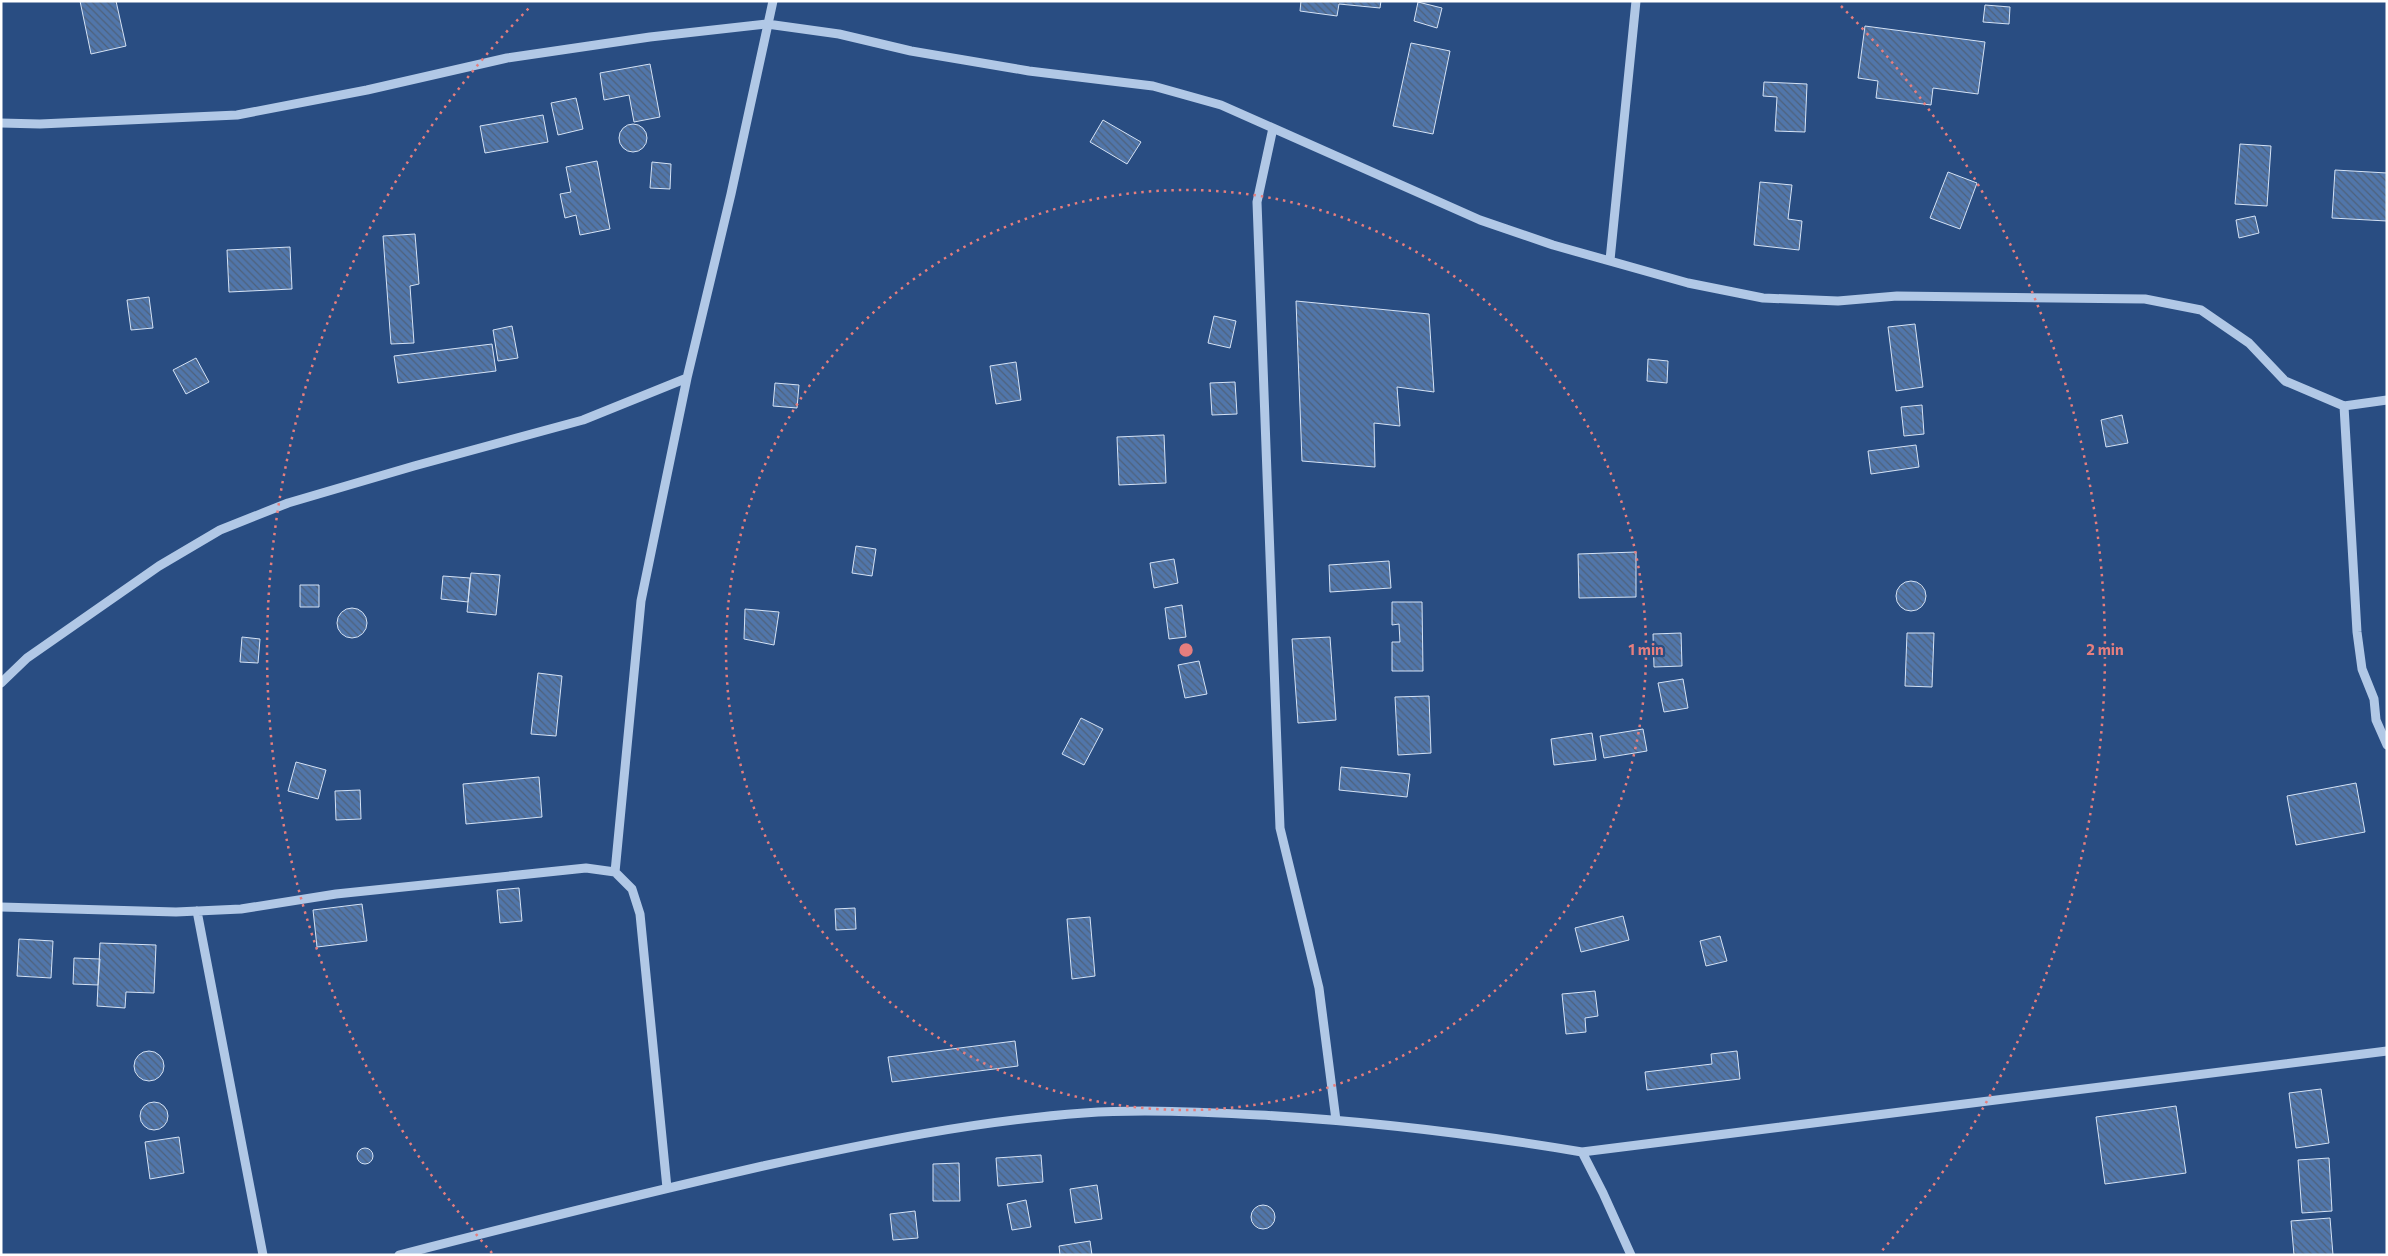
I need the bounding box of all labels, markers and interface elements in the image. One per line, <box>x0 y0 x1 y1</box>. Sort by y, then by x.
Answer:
text: 1 min <box>1628 640 1664 658</box>
text: 2 min <box>2086 640 2124 658</box>
centre of rings <box>1177 641 1195 659</box>

